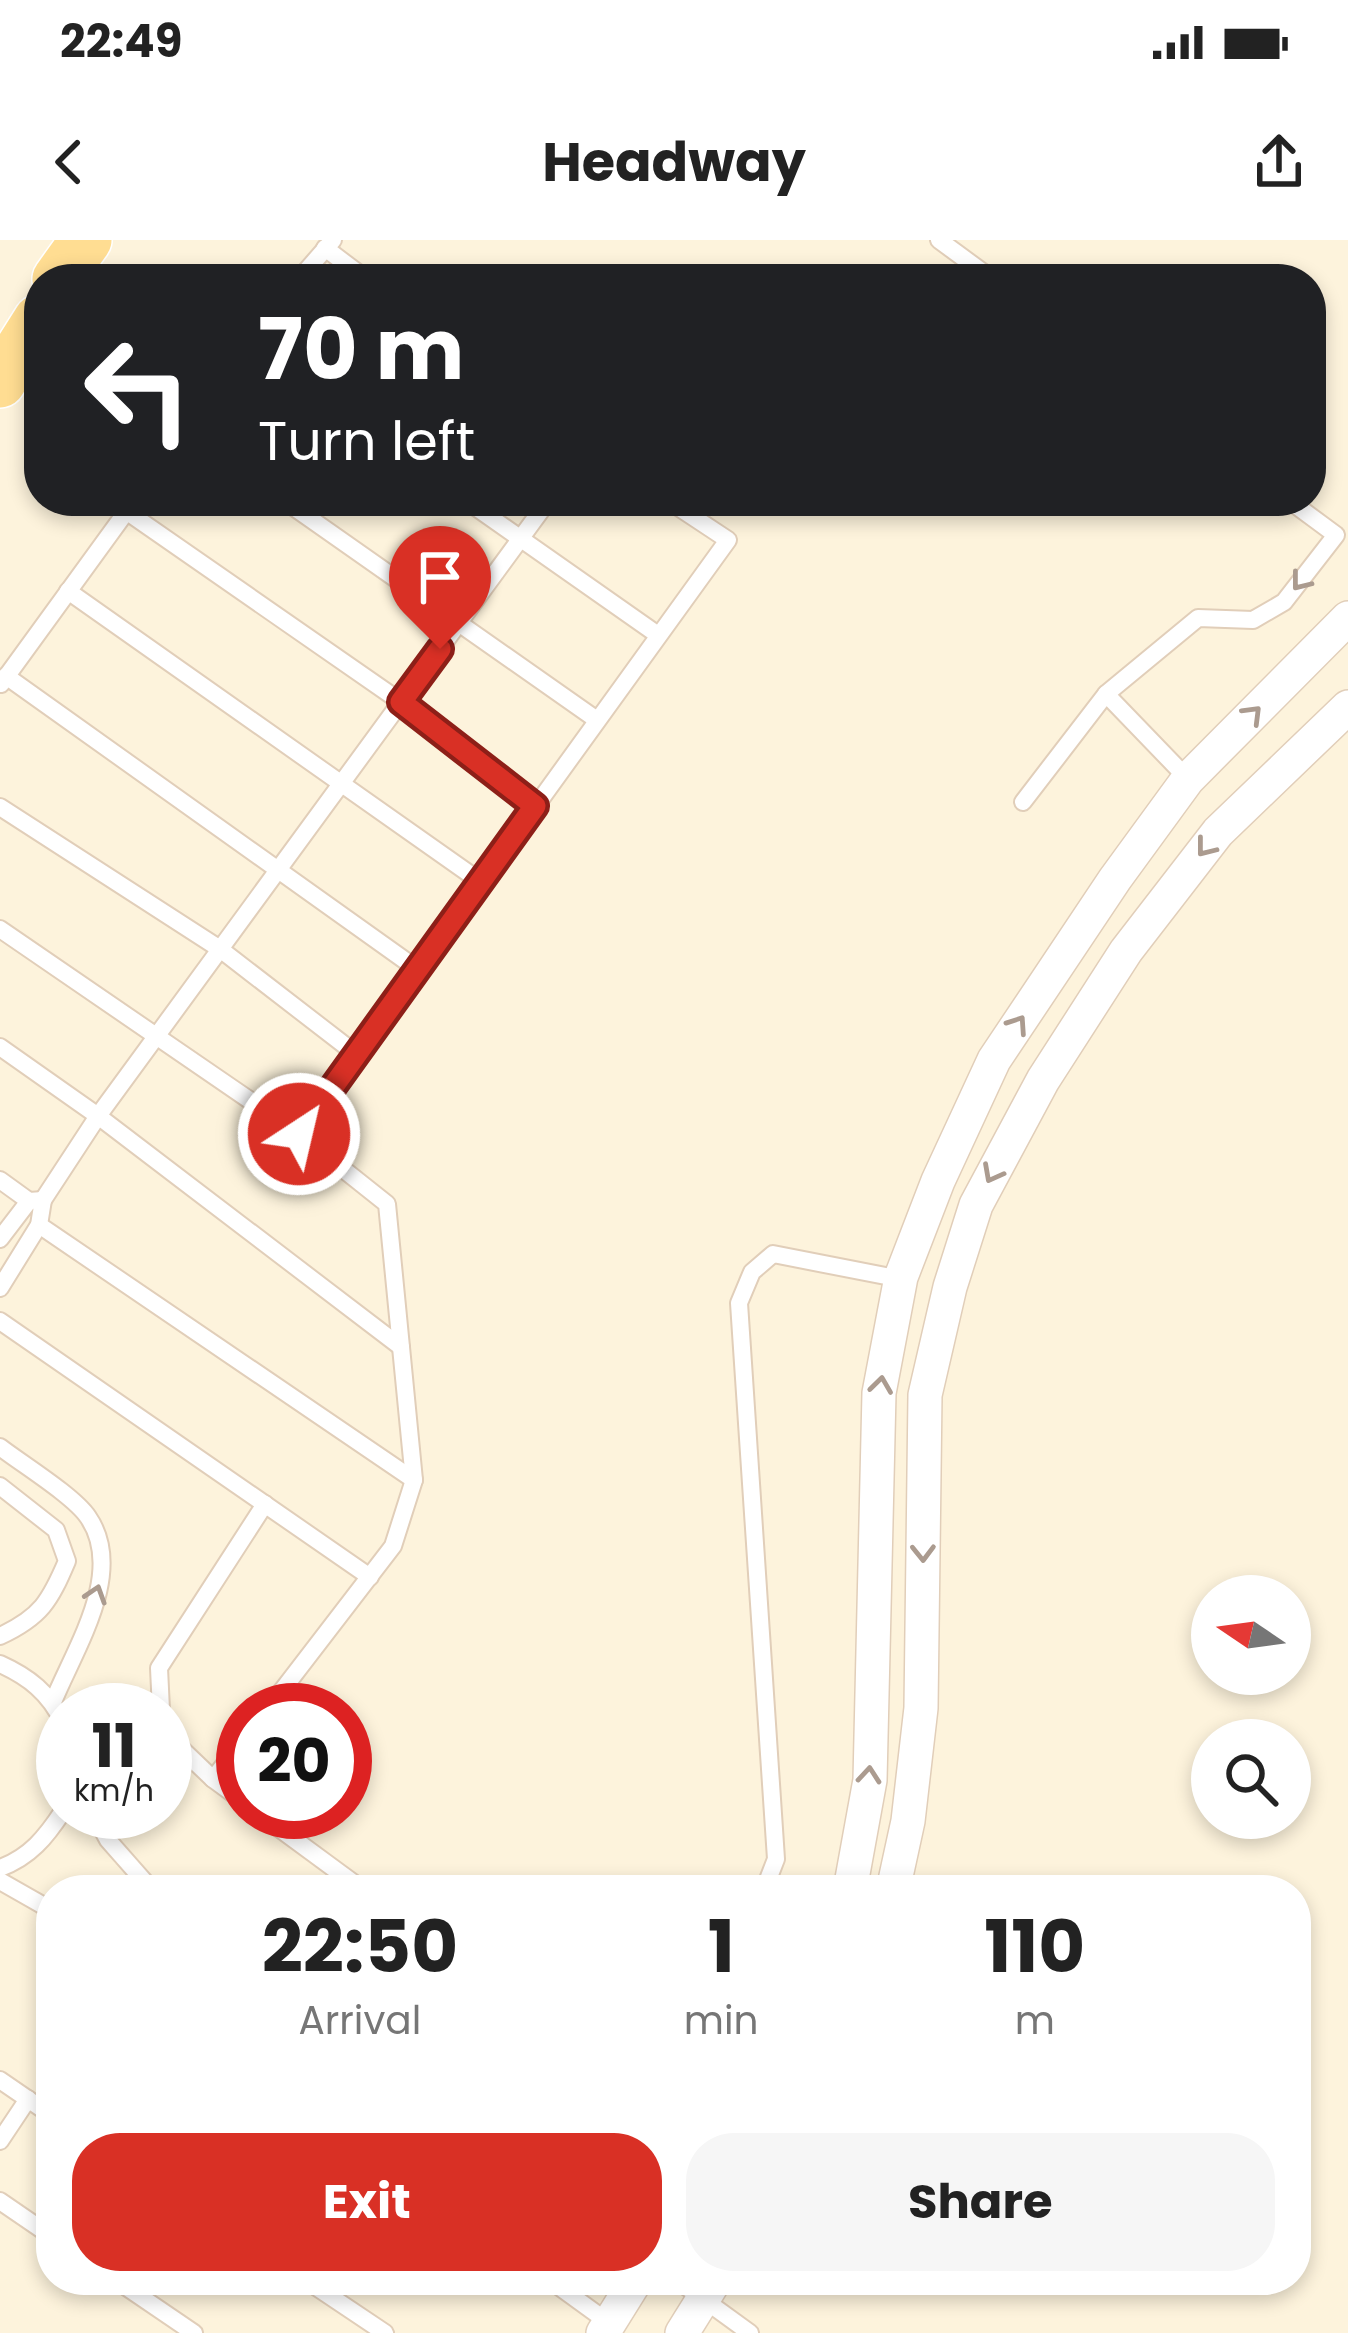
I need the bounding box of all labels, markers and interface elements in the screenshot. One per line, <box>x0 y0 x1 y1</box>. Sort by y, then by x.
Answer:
text: 22:49 <box>60 10 182 73</box>
text: Headway <box>542 124 806 200</box>
icon: back <box>36 129 102 195</box>
icon: share <box>1246 129 1312 195</box>
text: 70 m <box>258 291 464 408</box>
icon: left <box>60 312 216 468</box>
text: Turn left <box>258 403 475 479</box>
pin <box>389 526 491 649</box>
icon: arrive <box>407 544 473 610</box>
one-way arrow <box>1293 568 1314 590</box>
one-way arrow <box>1238 706 1260 728</box>
one-way arrow <box>1198 835 1219 857</box>
one-way arrow <box>1004 1015 1026 1037</box>
position arrow <box>236 1071 362 1197</box>
one-way arrow <box>983 1162 1006 1183</box>
one-way arrow <box>867 1376 893 1395</box>
one-way arrow <box>909 1544 935 1563</box>
north arrow <box>1191 1575 1311 1695</box>
map controls <box>1191 1575 1311 1839</box>
one-way arrow <box>82 1584 107 1605</box>
speed limit sign: 20 <box>216 1683 372 1839</box>
text: 11 <box>91 1704 137 1788</box>
button: search <box>1191 1719 1311 1839</box>
one-way arrow <box>856 1765 881 1784</box>
text: km/h <box>74 1769 154 1812</box>
text: 22:50 <box>262 1896 458 1997</box>
text: 1 <box>708 1896 735 1997</box>
text: 110 <box>984 1896 1085 1997</box>
text: Arrival <box>298 1993 421 2048</box>
text: min <box>684 1993 759 2048</box>
text: m <box>1015 1993 1055 2048</box>
button: Exit <box>72 2133 662 2271</box>
button: Share <box>686 2133 1275 2271</box>

